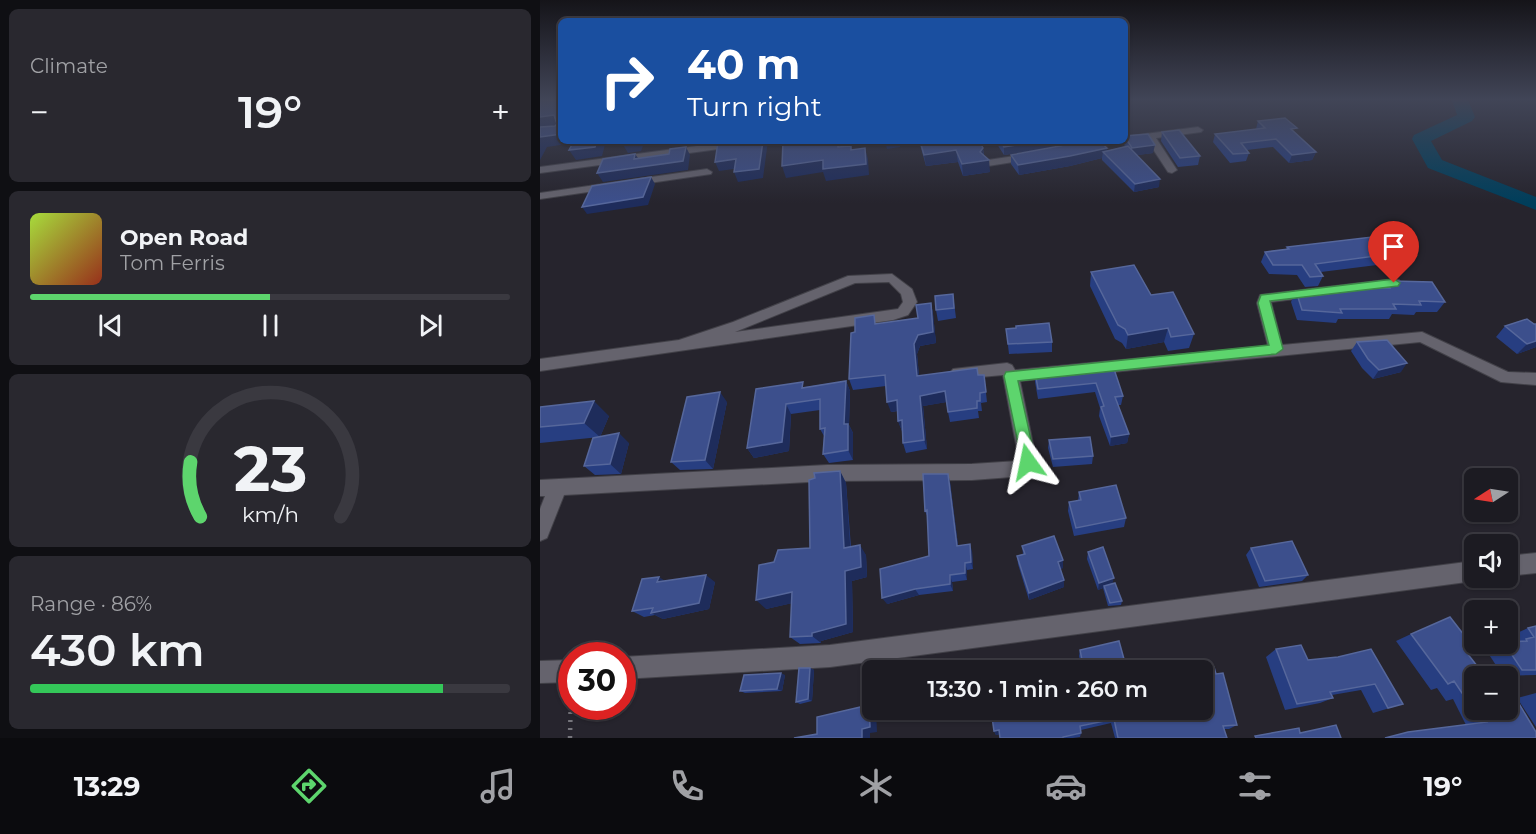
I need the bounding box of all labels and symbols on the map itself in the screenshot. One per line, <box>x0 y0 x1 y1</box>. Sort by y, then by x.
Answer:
pin <box>1368 221 1419 283</box>
position arrow <box>996 430 1060 494</box>
north arrow <box>1464 468 1518 522</box>
speed limit sign: 30 <box>558 642 636 720</box>

